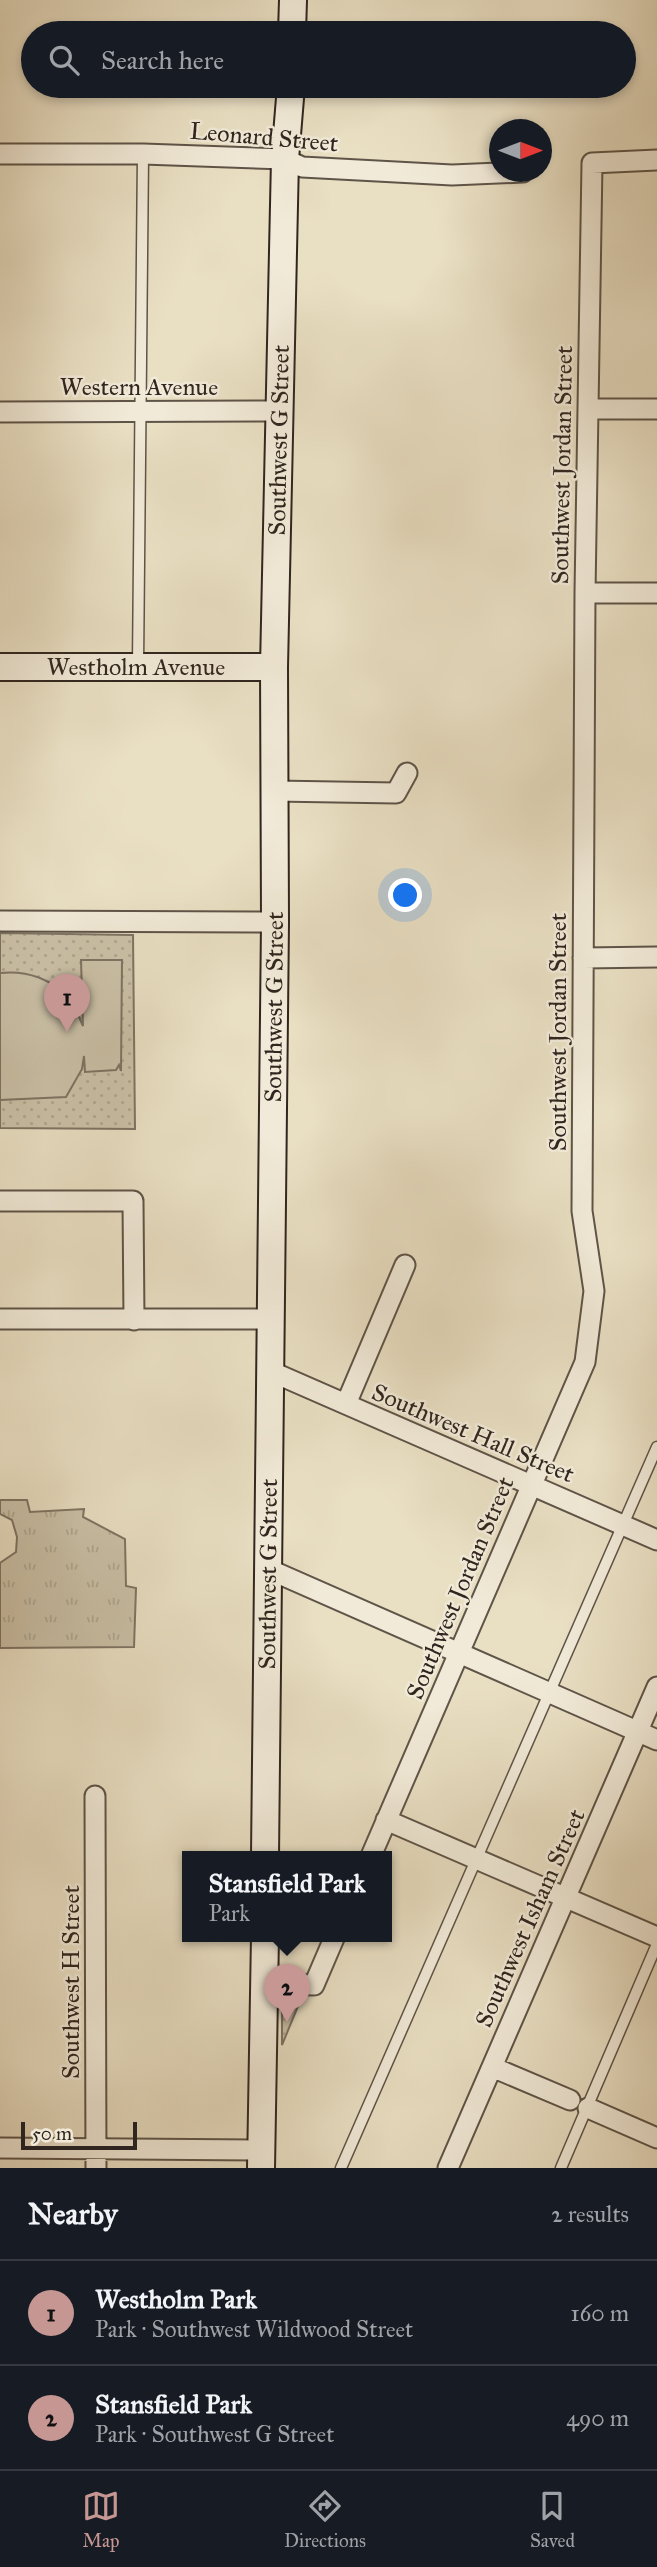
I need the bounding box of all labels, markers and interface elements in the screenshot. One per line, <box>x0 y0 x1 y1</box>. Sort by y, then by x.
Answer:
search box <box>21 21 636 98</box>
icon: search <box>45 41 83 79</box>
text: Search here <box>101 44 224 76</box>
street label: Leonard Street <box>189 116 340 158</box>
north arrow <box>489 119 552 182</box>
street label: Southwest G Street <box>262 344 296 536</box>
street label: Southwest Jordan Street <box>545 345 579 585</box>
street label: Western Avenue <box>60 372 218 402</box>
street label: Westholm Avenue <box>47 652 225 682</box>
your location <box>388 878 422 912</box>
street label: Southwest G Street <box>258 911 290 1103</box>
street label: Southwest Jordan Street <box>543 912 573 1151</box>
pin: 1 <box>44 974 90 1032</box>
street label: Southwest Hall Street <box>367 1377 579 1489</box>
street label: Southwest Jordan Street <box>400 1472 521 1704</box>
street label: Southwest G Street <box>252 1478 284 1670</box>
street label: Southwest Isham Street <box>468 1804 592 2032</box>
popup <box>182 1851 392 1942</box>
text: Stansfield Park <box>208 1867 366 1899</box>
street label: Southwest H Street <box>56 1885 86 2079</box>
text: Park <box>208 1899 250 1927</box>
pin: 2 <box>264 1964 310 2022</box>
scale bar <box>21 2119 136 2151</box>
text: 50 m <box>32 2122 72 2145</box>
text: Nearby <box>28 2196 118 2232</box>
text: 2 results <box>551 2200 629 2228</box>
text: Westholm Park <box>95 2283 257 2315</box>
text: 1 <box>46 2299 56 2327</box>
text: 160 m <box>571 2299 629 2327</box>
text: Park · Southwest Wildwood Street <box>95 2315 413 2343</box>
text: Stansfield Park <box>95 2388 252 2420</box>
text: 2 <box>45 2404 57 2432</box>
text: 490 m <box>566 2404 629 2432</box>
text: Park · Southwest G Street <box>95 2420 334 2448</box>
tab: Map <box>82 2487 120 2552</box>
tab: Directions <box>284 2487 366 2552</box>
tab: Saved <box>530 2487 575 2552</box>

